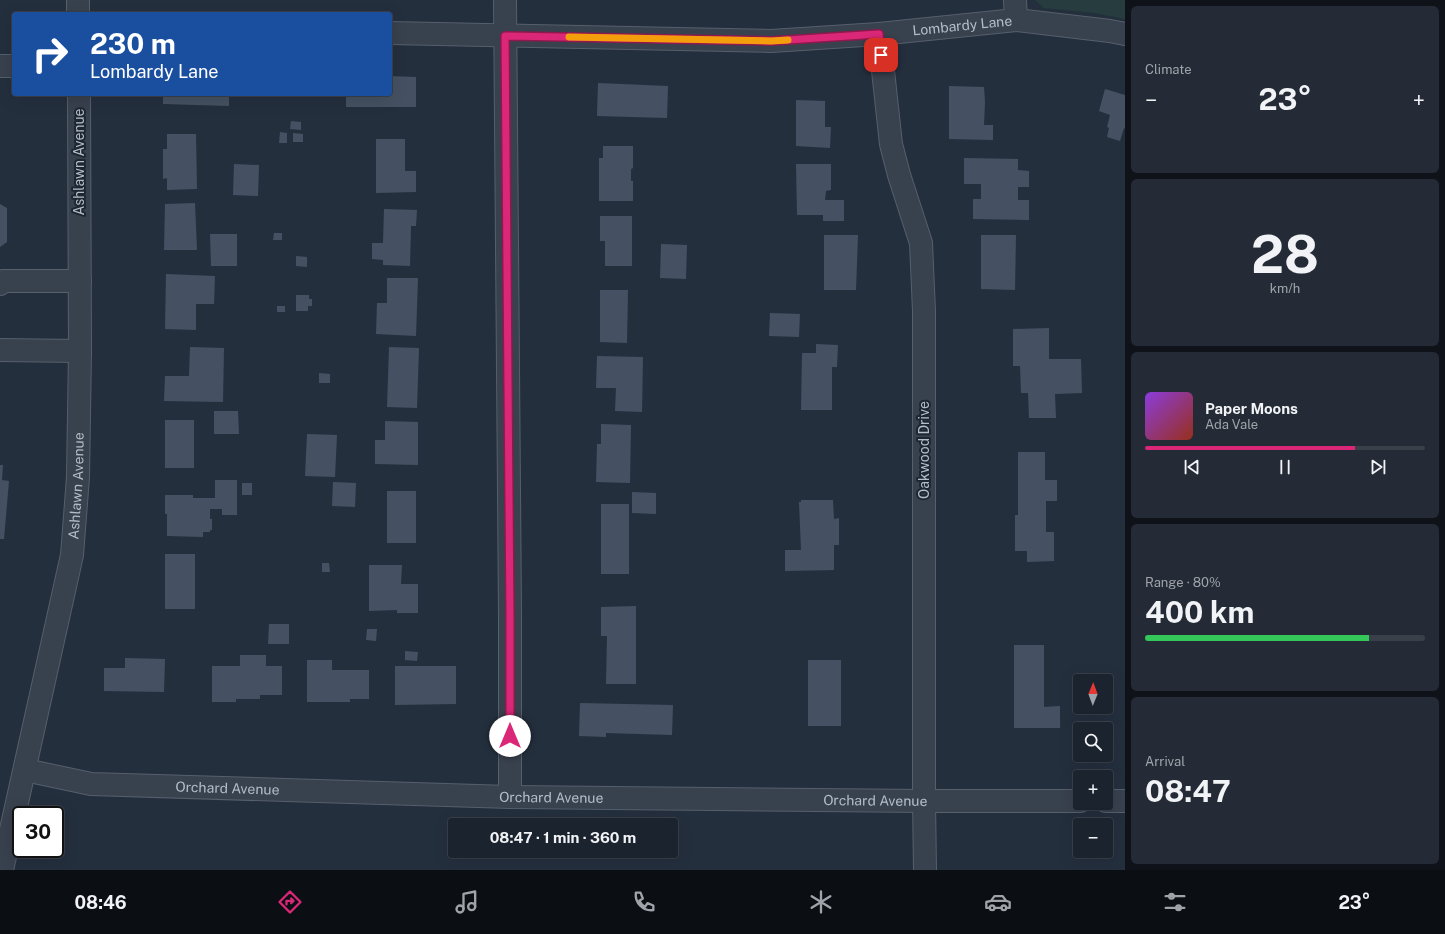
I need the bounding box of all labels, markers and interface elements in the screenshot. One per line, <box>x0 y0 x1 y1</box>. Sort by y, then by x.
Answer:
street label: Lombardy Lane <box>912 12 1013 39</box>
text: 230 m <box>90 27 176 60</box>
icon: right <box>24 28 76 80</box>
pin <box>864 38 898 72</box>
icon: arrive <box>870 44 892 66</box>
text: Lombardy Lane <box>90 61 219 82</box>
text: Climate <box>1145 62 1192 77</box>
text: 23° <box>1258 81 1312 117</box>
text: − <box>1145 87 1157 113</box>
text: + <box>1413 87 1425 113</box>
street label: Ashlawn Avenue <box>71 108 87 216</box>
text: 28 <box>1251 224 1319 285</box>
text: km/h <box>1270 281 1300 296</box>
text: Paper Moons <box>1205 400 1298 417</box>
street label: Oakwood Drive <box>916 401 932 499</box>
text: Ada Vale <box>1205 417 1258 432</box>
street label: Ashlawn Avenue <box>65 432 87 540</box>
icon: previous <box>1181 456 1203 478</box>
icon: pause <box>1274 456 1296 478</box>
icon: next <box>1367 456 1389 478</box>
text: Range · 80% <box>1145 575 1221 590</box>
text: 400 km <box>1145 594 1254 630</box>
north arrow <box>1073 674 1113 714</box>
map controls <box>1073 674 1113 858</box>
position arrow <box>489 715 531 757</box>
button: search <box>1073 722 1113 762</box>
text: Arrival <box>1145 754 1185 769</box>
button: + <box>1073 770 1113 810</box>
text: 08:47 <box>1145 773 1231 809</box>
street label: Orchard Avenue <box>175 779 280 798</box>
street label: Orchard Avenue <box>499 789 604 806</box>
street label: Orchard Avenue <box>823 792 928 809</box>
speed limit sign: 30 <box>12 806 64 858</box>
button: − <box>1073 818 1113 858</box>
text: 08:47 · 1 min · 360 m <box>490 829 636 846</box>
icon: directions <box>276 888 304 916</box>
icon: music <box>453 888 481 916</box>
icon: phone <box>630 888 658 916</box>
icon: climate <box>807 888 835 916</box>
icon: car <box>984 888 1012 916</box>
icon: filters <box>1161 888 1189 916</box>
text: 08:46 <box>75 892 127 913</box>
text: 23° <box>1338 892 1370 913</box>

